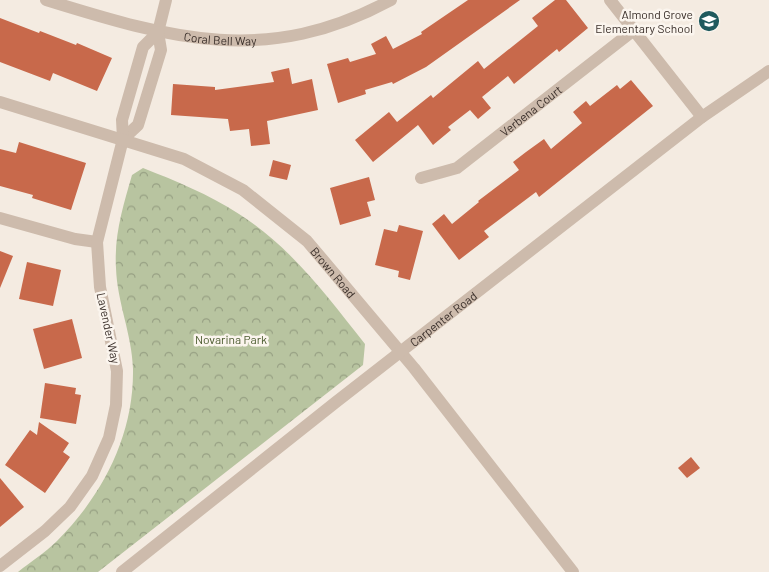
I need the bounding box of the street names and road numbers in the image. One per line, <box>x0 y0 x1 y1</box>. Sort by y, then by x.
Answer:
street label: Coral Bell Way <box>183 29 257 47</box>
street label: Verbena Court <box>497 82 564 139</box>
street label: Brown Road <box>308 244 359 301</box>
street label: Carpenter Road <box>407 288 479 349</box>
street label: Lavender Way <box>95 291 123 365</box>

